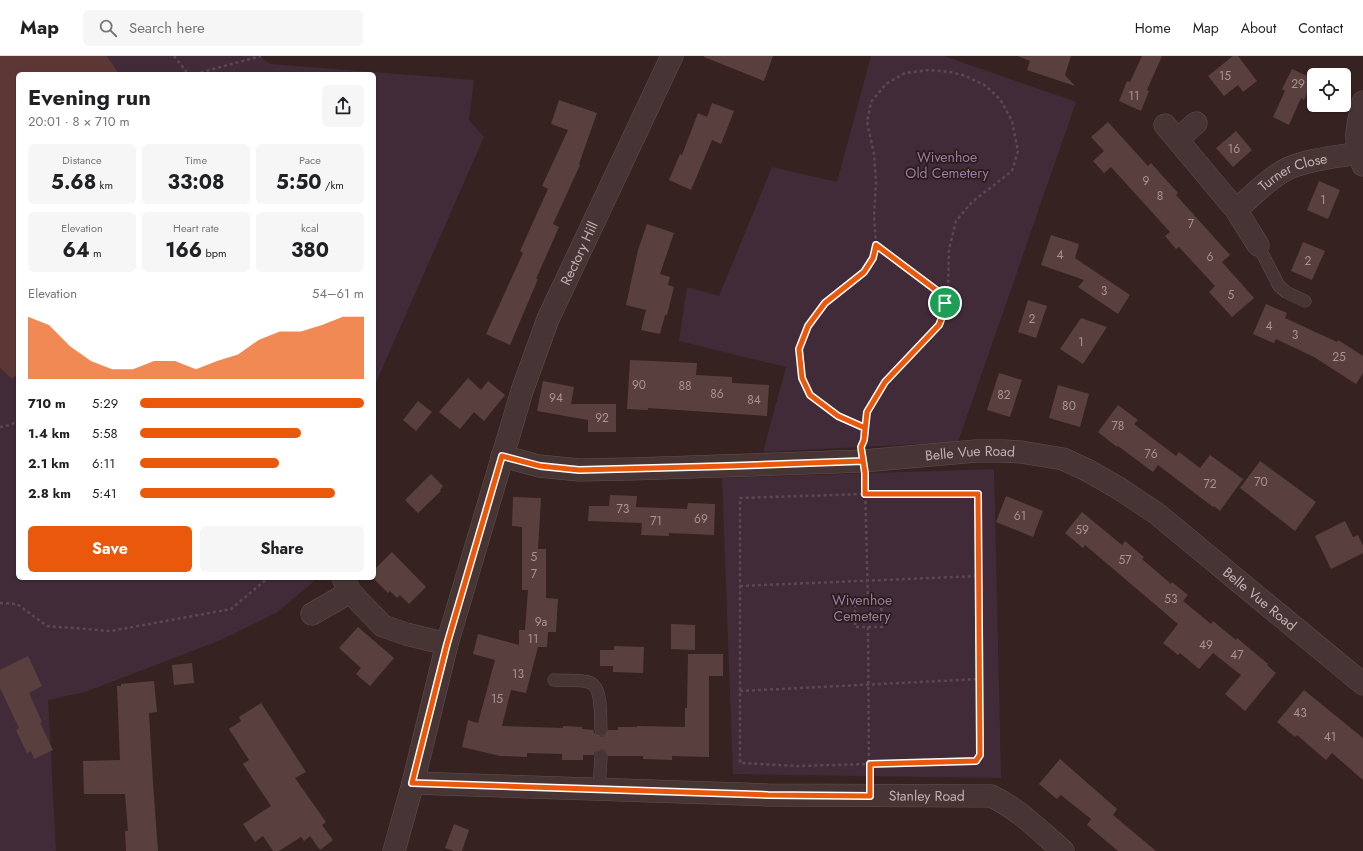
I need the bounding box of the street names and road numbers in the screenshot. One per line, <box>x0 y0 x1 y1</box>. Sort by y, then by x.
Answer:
street label: Turner Close <box>1254 148 1329 196</box>
street label: Rectory Hill <box>555 218 603 288</box>
street label: Belle Vue Road <box>924 441 1016 465</box>
street label: Belle Vue Road <box>1219 562 1301 635</box>
street label: Stanley Road <box>889 786 965 806</box>

